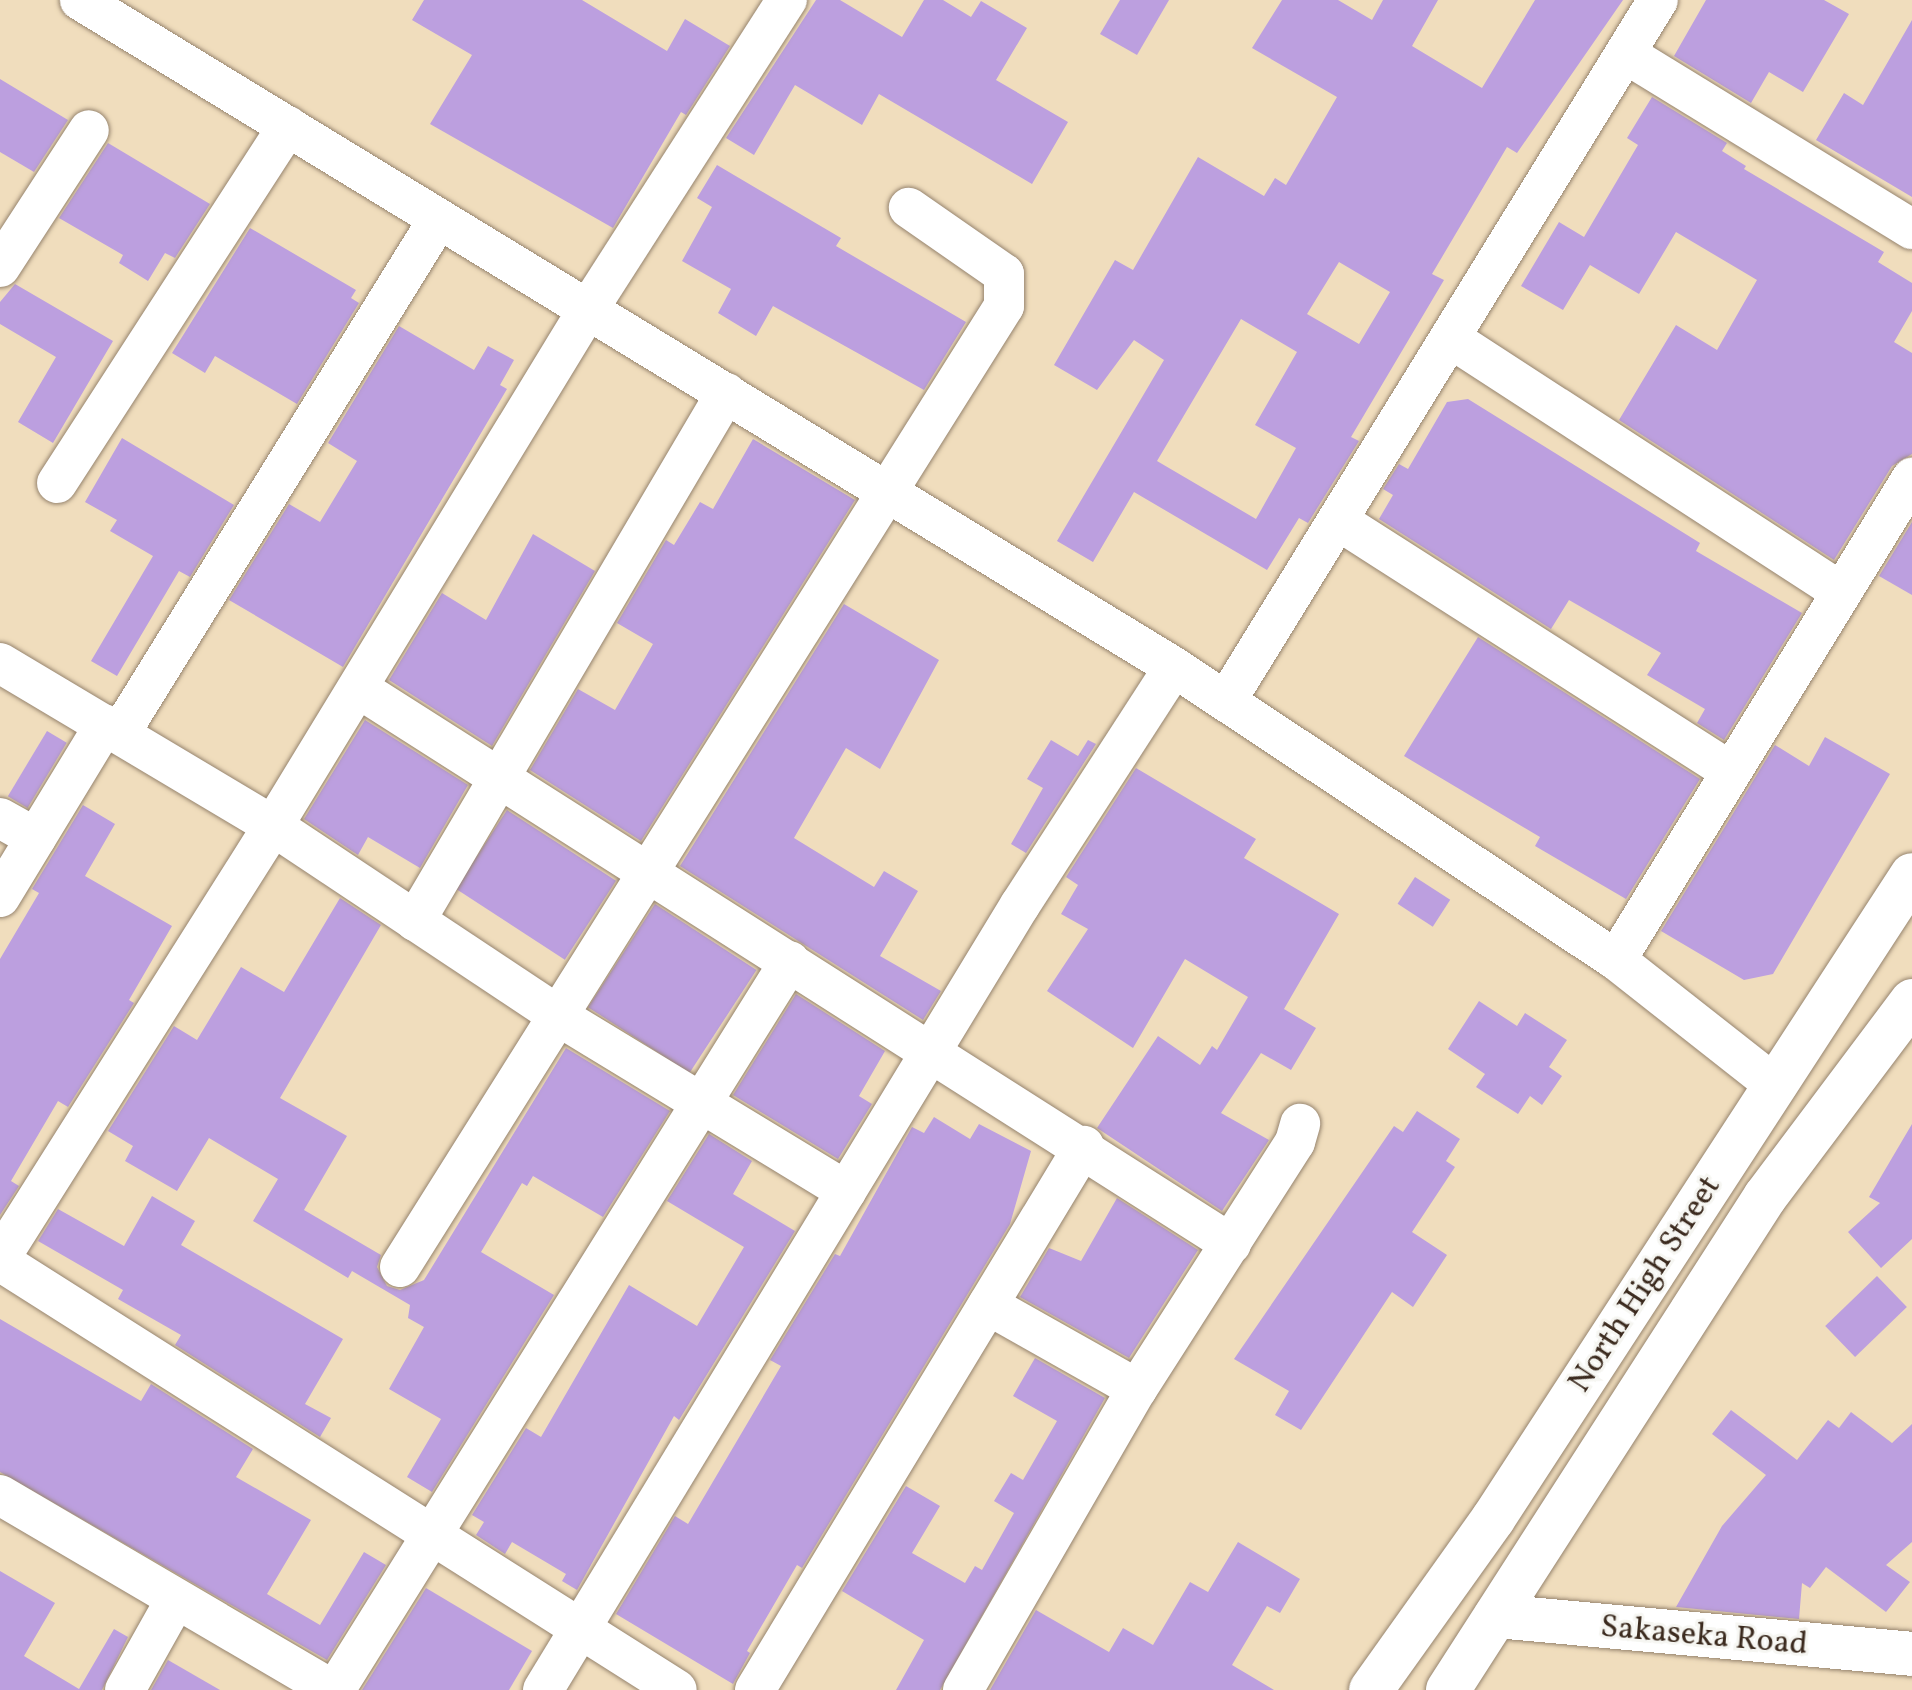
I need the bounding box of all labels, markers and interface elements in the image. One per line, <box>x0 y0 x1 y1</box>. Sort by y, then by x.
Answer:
street label: North High Street <box>1562 1170 1730 1400</box>
street label: Sakaseka Road <box>1599 1609 1809 1665</box>

